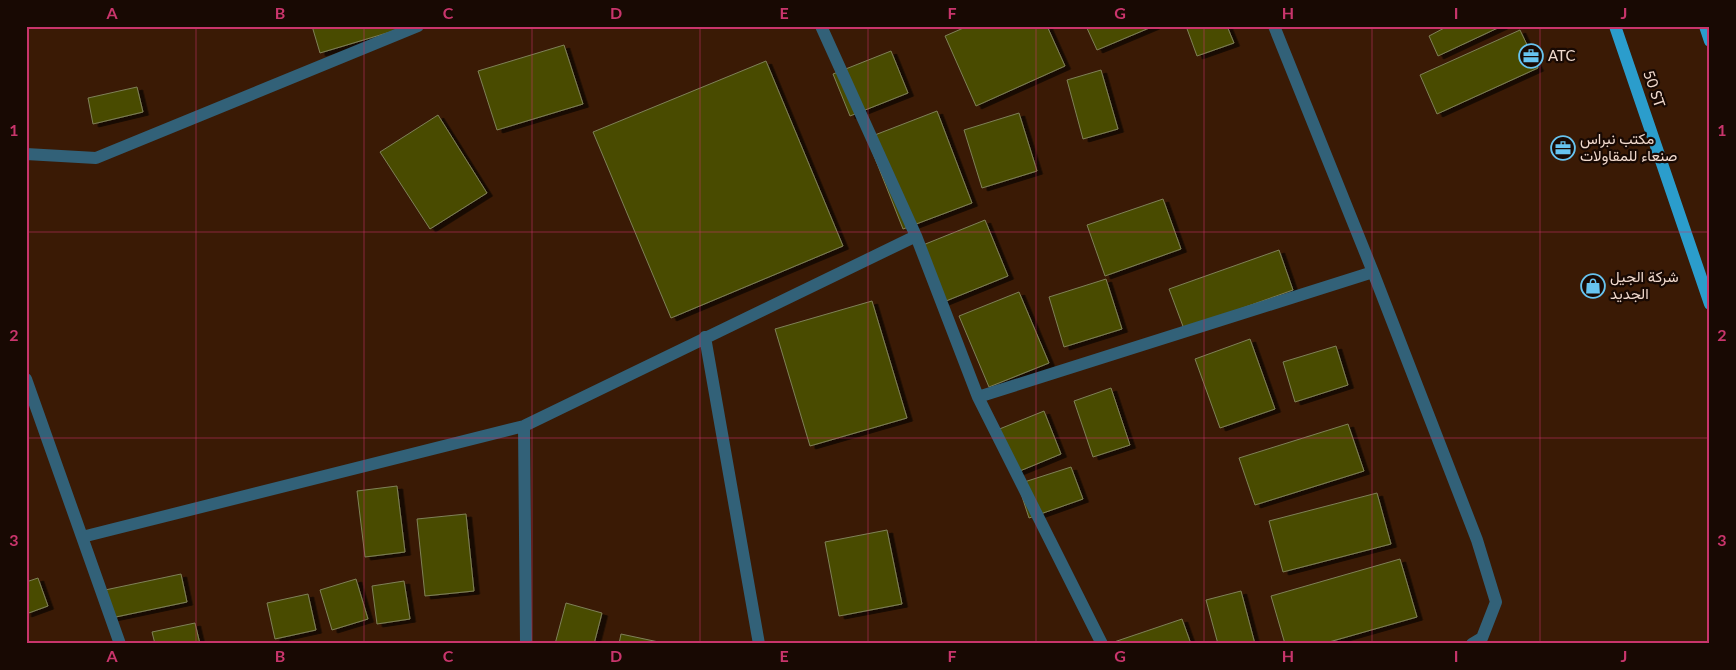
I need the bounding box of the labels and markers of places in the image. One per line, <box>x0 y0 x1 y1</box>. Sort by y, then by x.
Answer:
office icon: ATC <box>1518 43 1544 69</box>
place label: ATC <box>1548 46 1576 64</box>
place label: مكتب نبراس صنعاء للمقاولات <box>1580 129 1677 165</box>
office icon: مكتب نبراس صنعاء للمقاولات <box>1550 135 1576 161</box>
place label: شركة الجيل الجديد <box>1610 267 1679 303</box>
shop icon: شركة الجيل الجديد <box>1580 273 1606 299</box>

